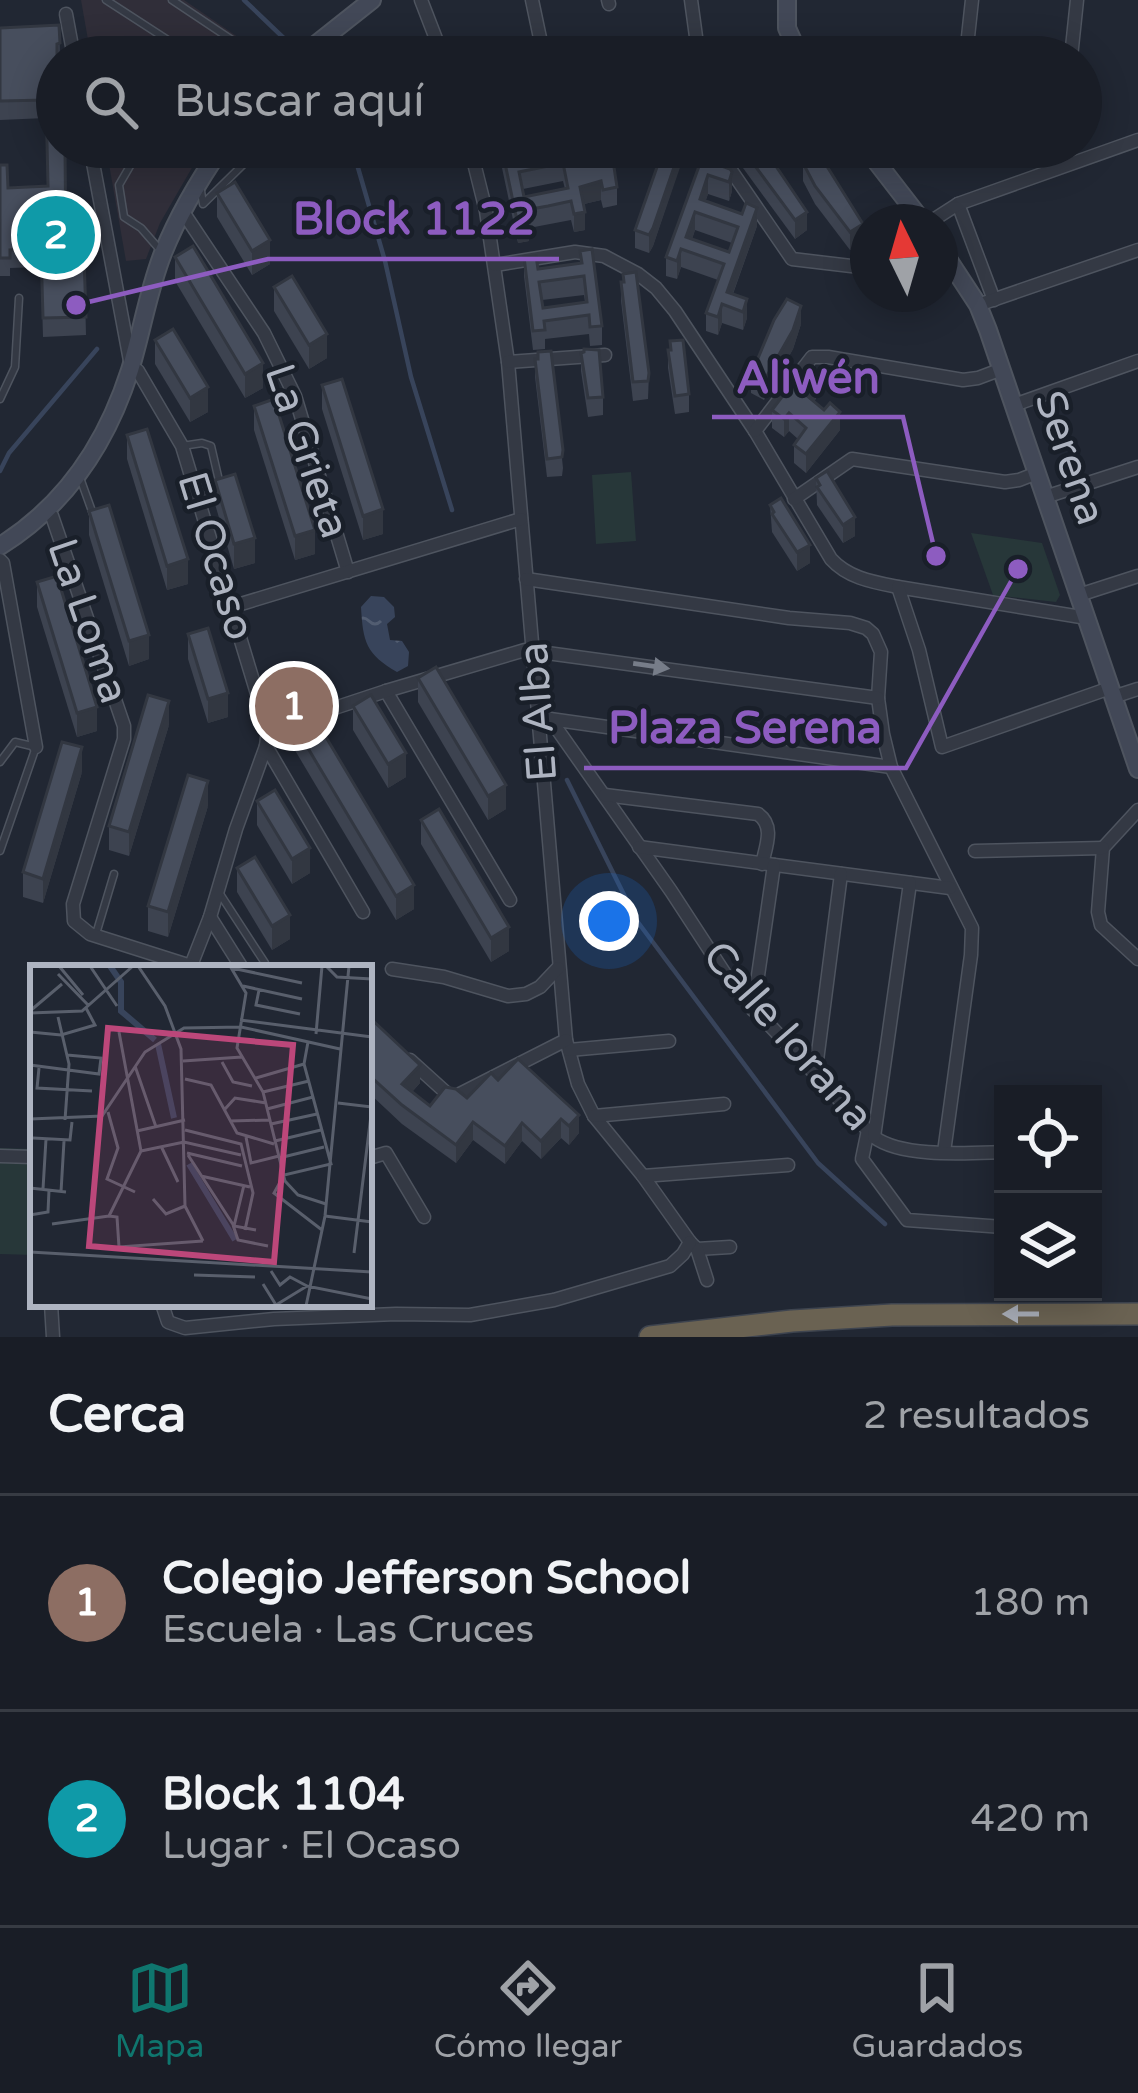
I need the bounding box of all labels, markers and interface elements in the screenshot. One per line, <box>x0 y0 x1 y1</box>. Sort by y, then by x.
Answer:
search box <box>36 36 1102 168</box>
icon: search <box>78 69 144 135</box>
text: Buscar aquí <box>174 75 424 129</box>
callout: Block 1122 <box>268 178 559 259</box>
pin: 2 <box>17 190 95 280</box>
text: Block 1122 <box>293 193 535 247</box>
north arrow <box>850 204 958 312</box>
callout: Aliwén <box>712 336 903 417</box>
text: Aliwén <box>736 352 880 406</box>
street label: La Grieta <box>254 357 360 545</box>
street label: Serena <box>1023 384 1117 532</box>
street label: El Ocaso <box>166 466 266 646</box>
street label: La Loma <box>36 532 140 710</box>
street label: El Alba <box>508 640 568 784</box>
one-way arrow <box>632 656 670 675</box>
pin: 1 <box>255 661 333 751</box>
callout: Plaza Serena <box>584 687 906 768</box>
text: Plaza Serena <box>608 702 882 756</box>
your location <box>579 891 639 951</box>
street label: Calle Iorana <box>692 931 884 1141</box>
inset map <box>30 965 372 1307</box>
map controls <box>994 1085 1102 1301</box>
button: locate <box>994 1085 1102 1193</box>
button: layers <box>994 1193 1102 1301</box>
one-way arrow <box>1001 1304 1039 1324</box>
text: Cerca <box>48 1384 186 1446</box>
text: 2 resultados <box>863 1392 1090 1439</box>
text: Colegio Jefferson School <box>162 1552 691 1606</box>
text: 1 <box>75 1579 99 1626</box>
text: 180 m <box>971 1579 1090 1626</box>
text: Escuela · Las Cruces <box>162 1606 534 1653</box>
text: Block 1104 <box>162 1768 405 1822</box>
text: 2 <box>75 1795 99 1842</box>
text: 420 m <box>971 1795 1090 1842</box>
text: Lugar · El Ocaso <box>162 1822 461 1869</box>
tab: Mapa <box>115 1955 204 2066</box>
tab: Cómo llegar <box>434 1955 622 2066</box>
tab: Guardados <box>851 1955 1023 2066</box>

